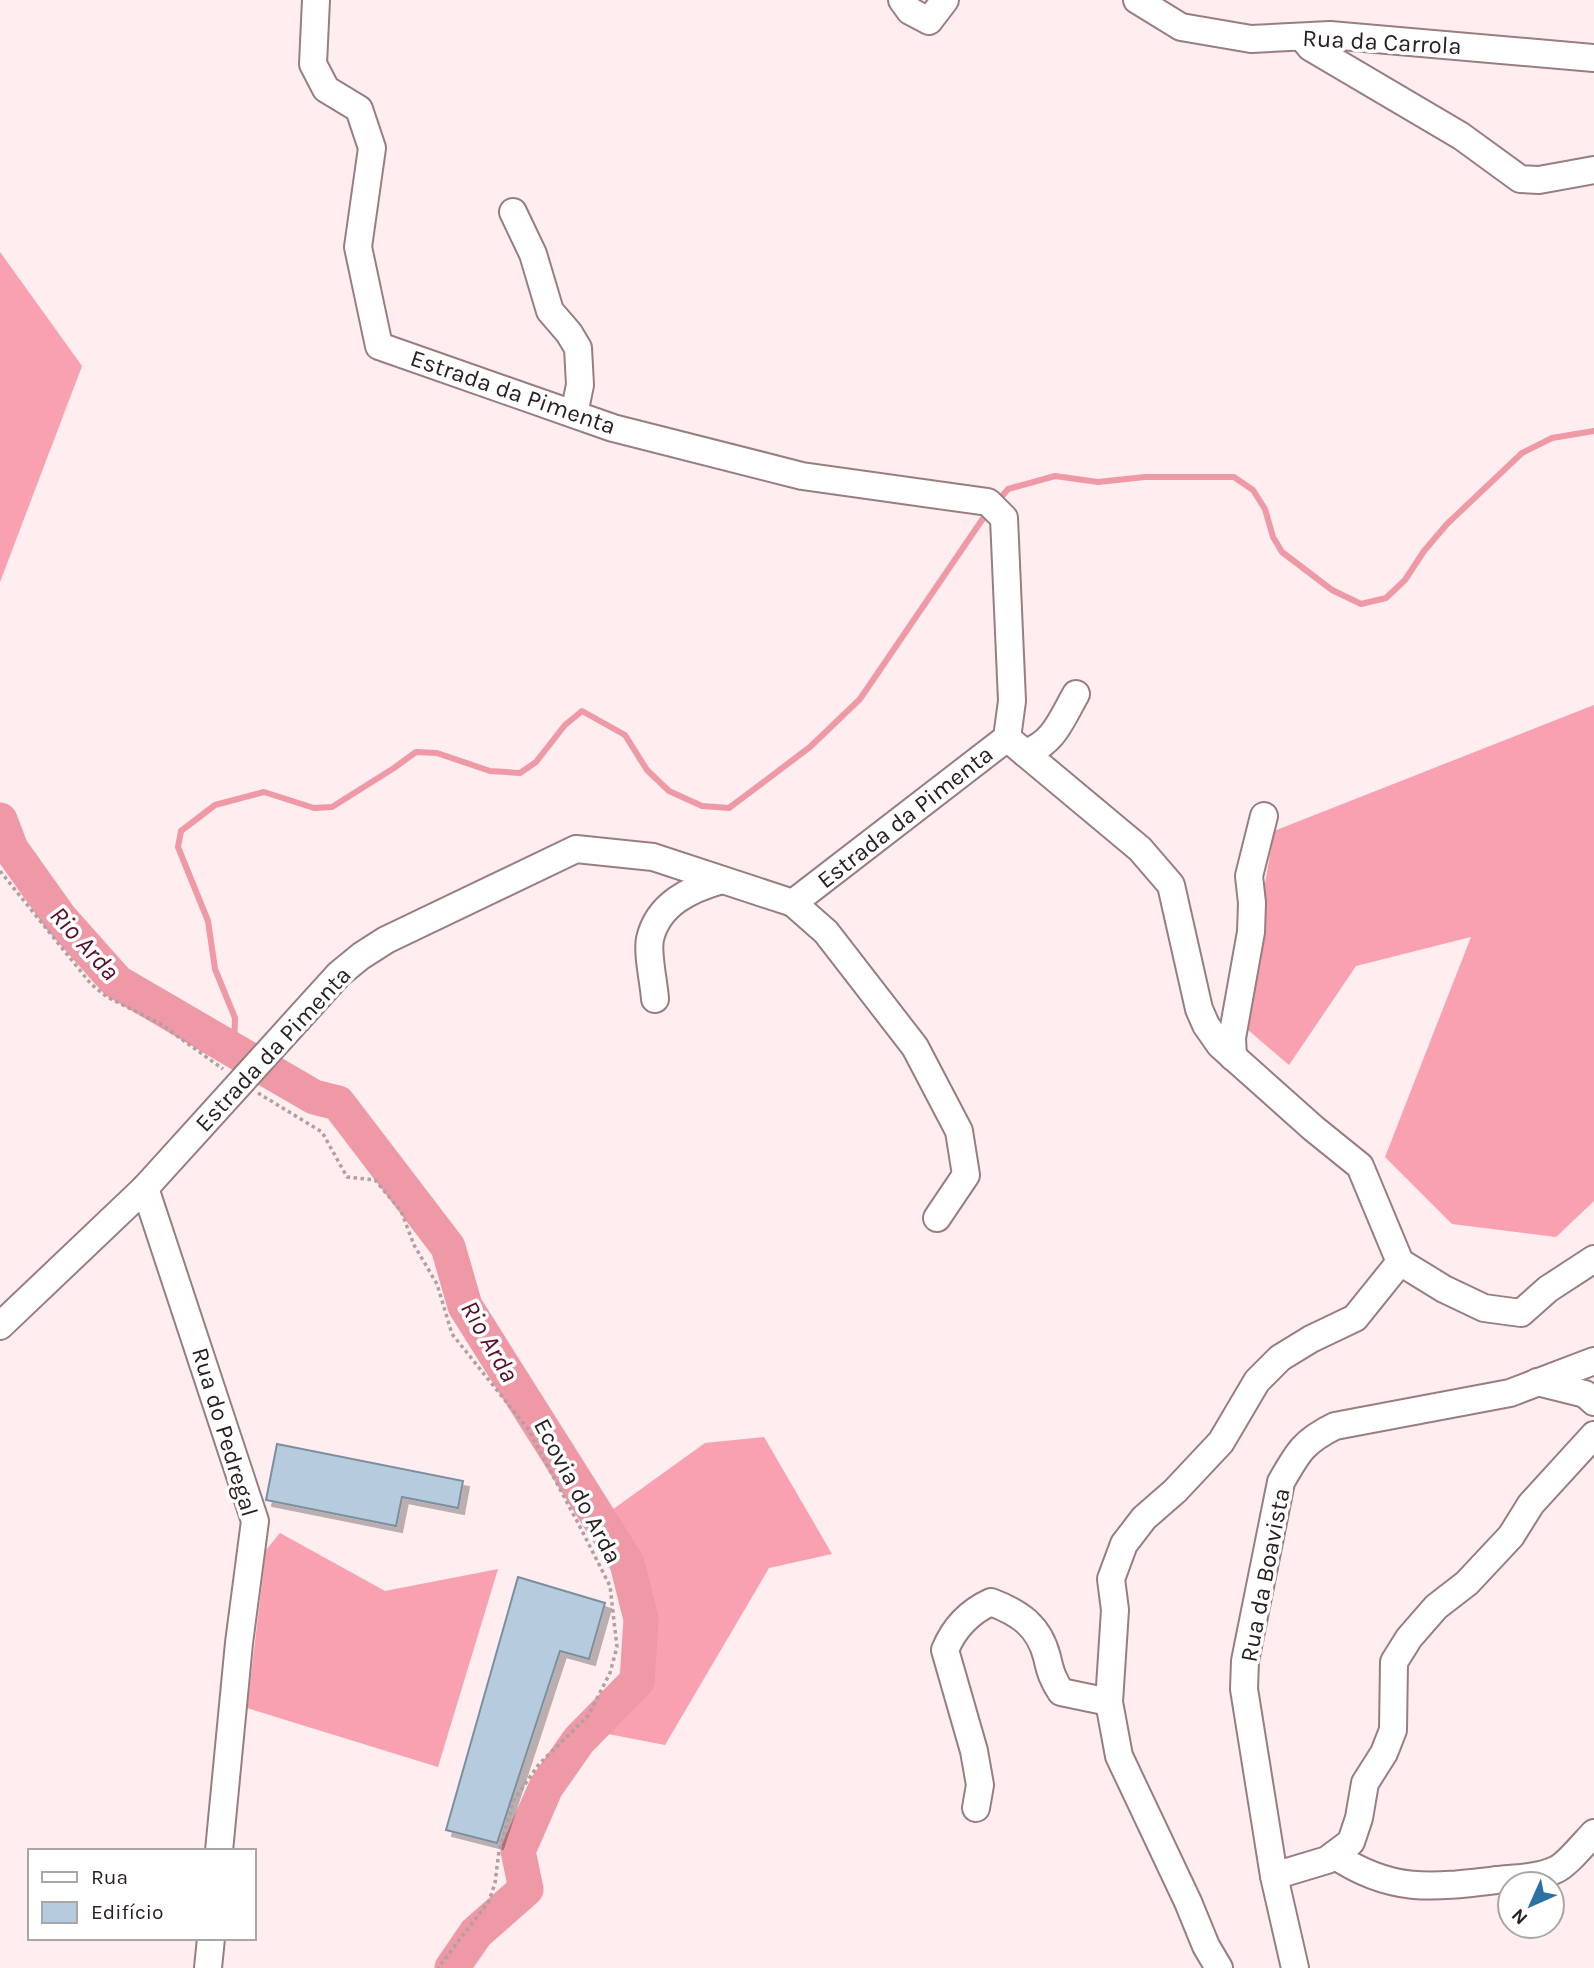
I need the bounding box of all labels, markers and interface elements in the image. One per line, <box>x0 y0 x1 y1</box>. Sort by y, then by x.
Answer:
street label: Rua da Carrola <box>1302 24 1462 60</box>
street label: Estrada da Pimenta <box>407 344 619 440</box>
street label: Estrada da Pimenta <box>812 740 998 894</box>
water label: Rio Arda <box>43 900 126 987</box>
street label: Estrada da Pimenta <box>189 961 357 1137</box>
water label: Rio Arda <box>454 1295 525 1388</box>
street label: Rua do Pedregal <box>186 1344 264 1520</box>
street label: Ecovia do Arda <box>528 1414 628 1568</box>
street label: Rua da Boavista <box>1234 1486 1296 1664</box>
legend <box>28 1849 256 1940</box>
text: Rua <box>91 1865 128 1889</box>
north arrow <box>1496 1870 1566 1940</box>
text: Edifício <box>91 1900 164 1924</box>
text: N <box>1507 1904 1532 1929</box>

